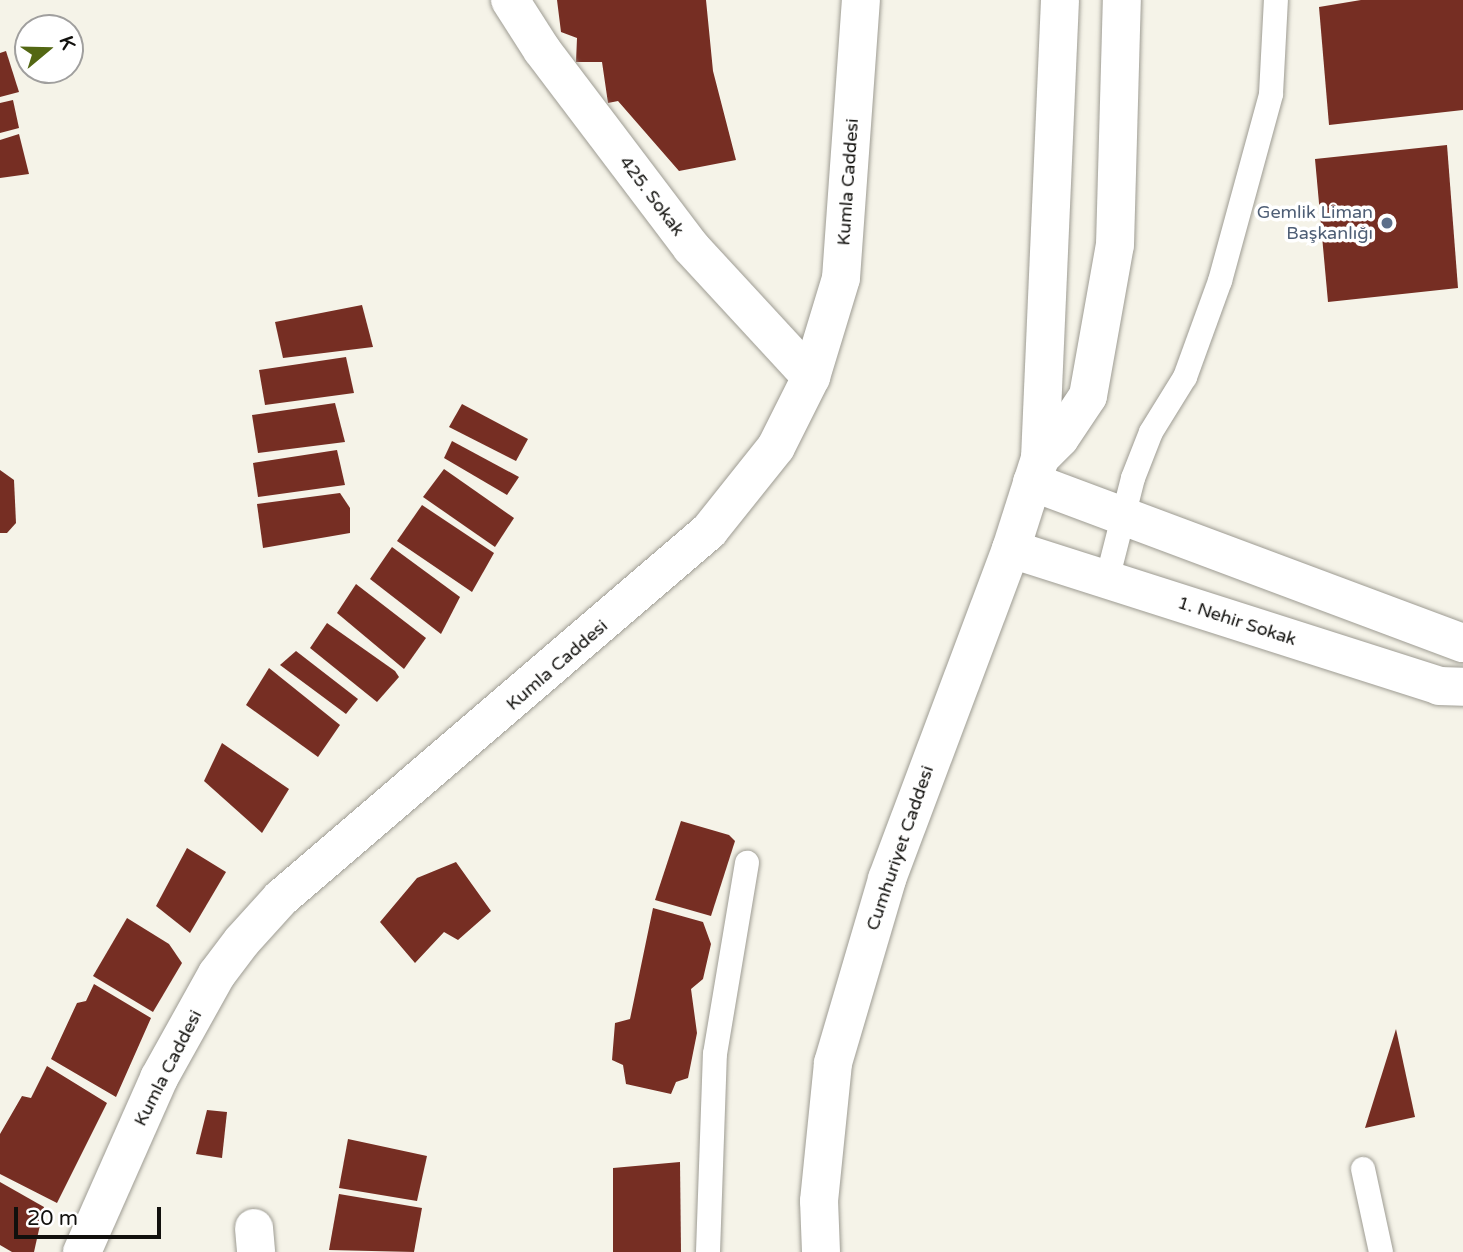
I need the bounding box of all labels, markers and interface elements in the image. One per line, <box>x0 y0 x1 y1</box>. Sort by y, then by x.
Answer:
north arrow <box>14 14 84 84</box>
text: K <box>54 33 79 52</box>
street label: Kumla Caddesi <box>833 118 863 246</box>
street label: 425. Sokak <box>615 152 689 240</box>
place label: Gemlik Liman Başkanlığı <box>1257 202 1373 244</box>
marker: Gemlik Liman Başkanlığı <box>1379 215 1395 231</box>
street label: 1. Nehir Sokak <box>1175 592 1299 650</box>
street label: Kumla Caddesi <box>502 615 612 715</box>
street label: Cumhuriyet Caddesi <box>862 763 938 933</box>
street label: Kumla Caddesi <box>129 1006 207 1130</box>
scale bar <box>18 1192 164 1236</box>
text: 20 m <box>27 1206 78 1231</box>

